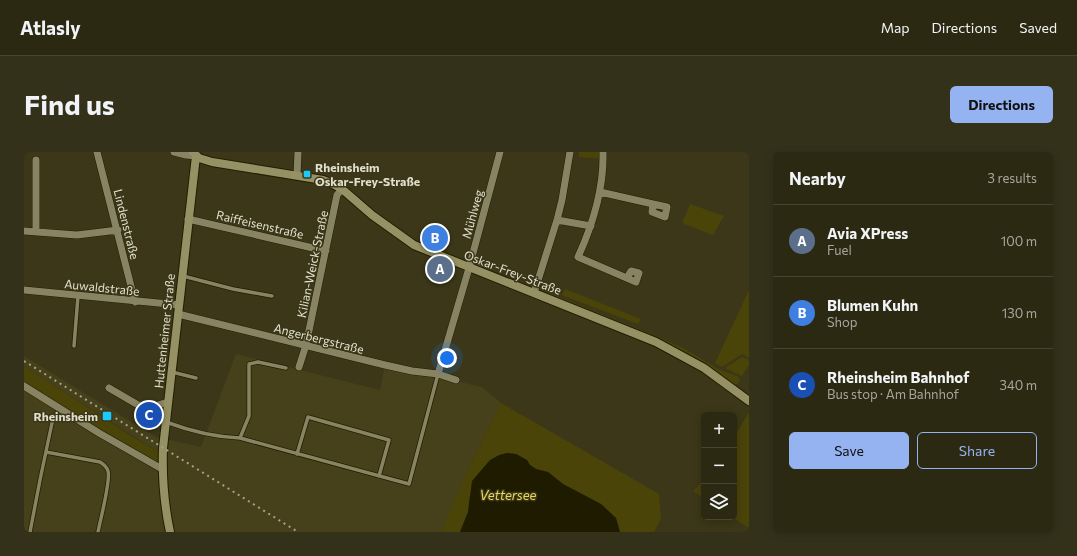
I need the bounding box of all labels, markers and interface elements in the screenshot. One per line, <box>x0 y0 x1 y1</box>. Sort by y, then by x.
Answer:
text: Atlasly <box>20 16 81 39</box>
text: Map <box>881 19 910 36</box>
text: Directions <box>932 19 997 36</box>
text: Saved <box>1019 19 1057 36</box>
button: Directions <box>950 86 1053 123</box>
text: Find us <box>24 87 115 121</box>
place label: Rheinsheim Oskar-Frey-Straße <box>315 160 420 188</box>
text: Nearby <box>789 168 846 189</box>
marker: Rheinsheim Oskar-Frey-Straße <box>302 169 312 179</box>
text: 3 results <box>988 170 1037 186</box>
street label: Lindenstraße <box>112 187 142 261</box>
street label: Mühlweg <box>459 187 485 240</box>
street label: Raiffeisenstraße <box>215 207 305 241</box>
street label: Kilian-Weick-Straße <box>294 209 330 319</box>
pin: B <box>422 223 448 253</box>
text: Avia XPress <box>827 224 908 242</box>
text: A <box>797 233 807 249</box>
text: 100 m <box>1001 233 1037 249</box>
text: Fuel <box>827 242 852 258</box>
street label: Oskar-Frey-Straße <box>462 247 564 297</box>
pin: A <box>427 254 453 284</box>
street label: Huttenheimer Straße <box>151 273 177 389</box>
street label: Auwaldstraße <box>64 276 140 298</box>
text: Blumen Kuhn <box>827 296 918 314</box>
text: B <box>798 305 806 321</box>
text: 130 m <box>1002 305 1037 321</box>
text: Shop <box>827 314 858 330</box>
street label: Angerbergstraße <box>273 320 365 356</box>
your location <box>437 348 457 368</box>
text: Rheinsheim Bahnhof <box>827 368 969 386</box>
text: C <box>798 377 806 393</box>
text: 340 m <box>999 377 1037 393</box>
text: Bus stop · Am Bahnhof <box>827 386 959 402</box>
pin: C <box>136 400 162 430</box>
place label: Rheinsheim <box>33 409 98 423</box>
marker: Rheinsheim <box>101 410 113 422</box>
map controls <box>701 412 737 520</box>
button: + <box>701 412 737 448</box>
button: Save <box>789 432 909 469</box>
button: Share <box>917 432 1037 469</box>
button: − <box>701 448 737 484</box>
button: layers <box>701 484 737 520</box>
water label: Vettersee <box>480 487 537 503</box>

